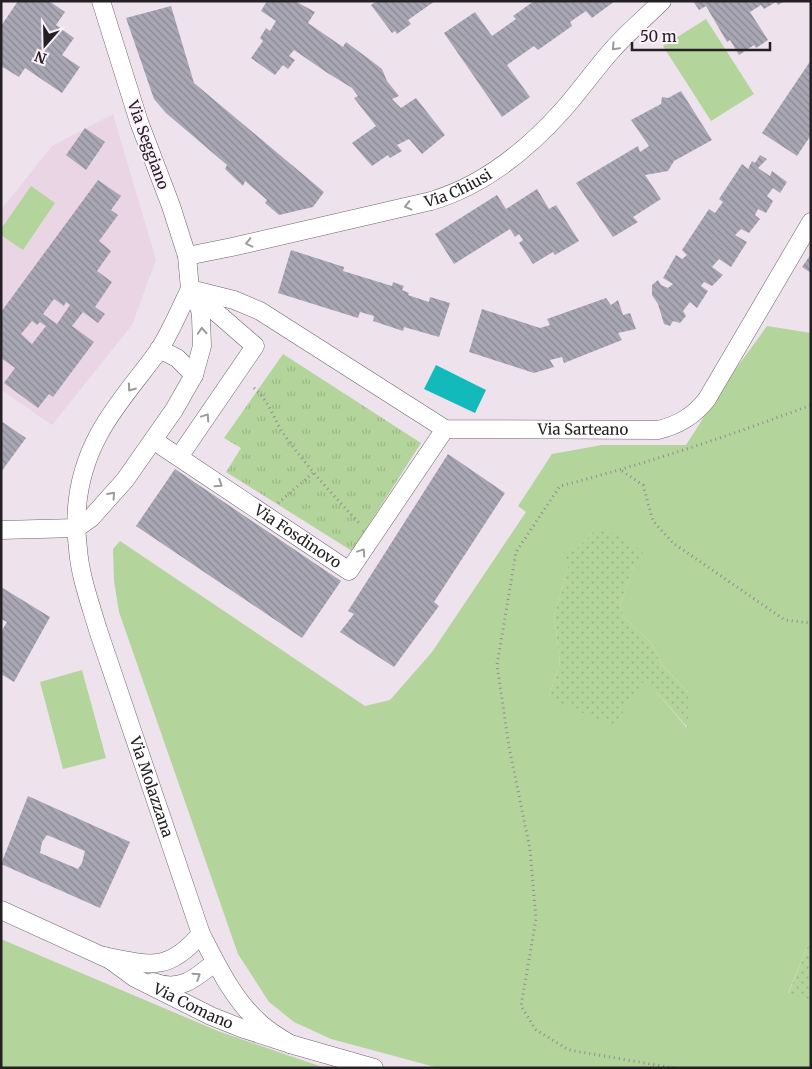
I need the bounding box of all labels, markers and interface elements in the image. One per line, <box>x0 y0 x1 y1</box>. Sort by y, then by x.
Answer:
north arrow <box>20 20 70 70</box>
scale bar <box>632 20 770 52</box>
text: 50 m <box>640 27 677 46</box>
one-way arrow <box>612 42 621 51</box>
text: N <box>32 47 49 68</box>
street label: Via Seggiano <box>123 97 173 192</box>
street label: Via Chiusi <box>422 165 495 211</box>
one-way arrow <box>403 200 412 211</box>
one-way arrow <box>245 237 254 248</box>
one-way arrow <box>197 327 208 335</box>
one-way arrow <box>128 382 136 391</box>
one-way arrow <box>200 413 209 422</box>
street label: Via Sarteano <box>537 419 629 439</box>
one-way arrow <box>213 478 223 487</box>
one-way arrow <box>106 491 115 500</box>
street label: Via Fosdinovo <box>250 500 345 572</box>
one-way arrow <box>356 548 365 558</box>
street label: Via Molazzana <box>125 733 178 840</box>
one-way arrow <box>191 973 200 982</box>
street label: Via Comano <box>149 978 236 1033</box>

